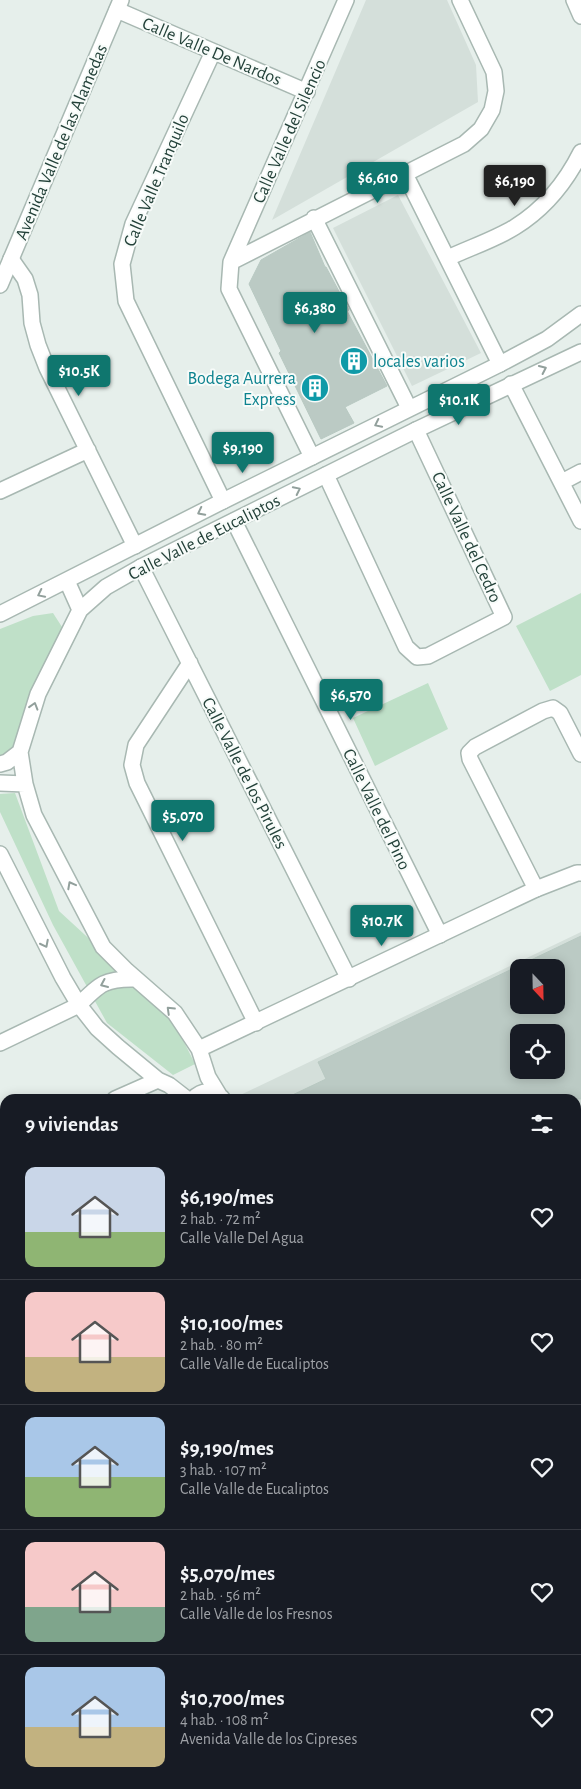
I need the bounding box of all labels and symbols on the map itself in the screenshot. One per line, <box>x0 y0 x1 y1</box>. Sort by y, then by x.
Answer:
street label: Calle Valle De Nardos <box>139 15 284 89</box>
street label: Avenida Valle de las Alamedas <box>12 42 111 243</box>
street label: Calle Valle del Silencio <box>250 57 330 206</box>
street label: Calle Valle Tranquilo <box>121 111 193 249</box>
pin: $6,610 <box>337 162 419 204</box>
pin: $6,190 <box>474 164 556 207</box>
pin: $6,380 <box>274 292 356 334</box>
building icon: locales varios <box>339 346 369 376</box>
place label: locales varios <box>373 353 465 371</box>
pin: $10.5K <box>38 354 120 397</box>
one-way arrow <box>537 366 546 376</box>
place label: Bodega Aurrera Express <box>188 370 296 409</box>
building icon: Bodega Aurrera Express <box>300 373 330 403</box>
pin: $10.1K <box>418 384 500 426</box>
one-way arrow <box>374 418 383 428</box>
pin: $9,190 <box>202 432 284 474</box>
street label: Calle Valle del Cedro <box>428 469 504 606</box>
one-way arrow <box>291 486 300 496</box>
street label: Calle Valle de Eucaliptos <box>126 492 283 584</box>
one-way arrow <box>197 506 206 516</box>
one-way arrow <box>37 587 46 597</box>
pin: $6,570 <box>310 678 392 721</box>
street label: Calle Valle de los Pirules <box>198 695 290 852</box>
one-way arrow <box>28 702 38 710</box>
street label: Calle Valle del Pino <box>339 746 413 873</box>
pin: $5,070 <box>142 800 224 842</box>
one-way arrow <box>67 881 77 890</box>
pin: $10.7K <box>341 904 423 947</box>
one-way arrow <box>39 939 50 948</box>
north arrow <box>510 959 565 1014</box>
one-way arrow <box>100 977 109 988</box>
one-way arrow <box>167 1007 176 1016</box>

